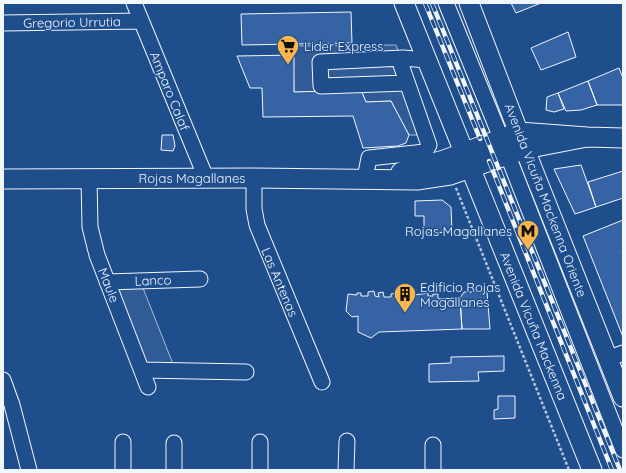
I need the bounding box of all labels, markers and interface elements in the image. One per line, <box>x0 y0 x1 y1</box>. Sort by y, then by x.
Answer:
street label: Gregorio Urrutia <box>23 13 121 31</box>
supermarket icon: Lider Express <box>275 33 301 66</box>
place label: Lider Express <box>304 38 383 54</box>
street label: Amparo Calaf <box>147 49 193 133</box>
street label: Avenida Vicuña Mackenna Oriente <box>502 101 590 299</box>
street label: Rojas Magallanes <box>139 170 245 186</box>
metro station icon: Rojas Magallanes <box>515 218 541 251</box>
place label: Rojas Magallanes <box>405 223 512 239</box>
street label: Las Antenas <box>258 245 302 319</box>
street label: Avenida Vicuña Mackenna <box>497 249 571 403</box>
street label: Maule <box>95 265 123 305</box>
street label: Lanco <box>134 271 172 289</box>
place label: Edificio Rojas Magallanes <box>420 279 500 310</box>
building icon: Edificio Rojas Magallanes <box>392 281 418 314</box>

